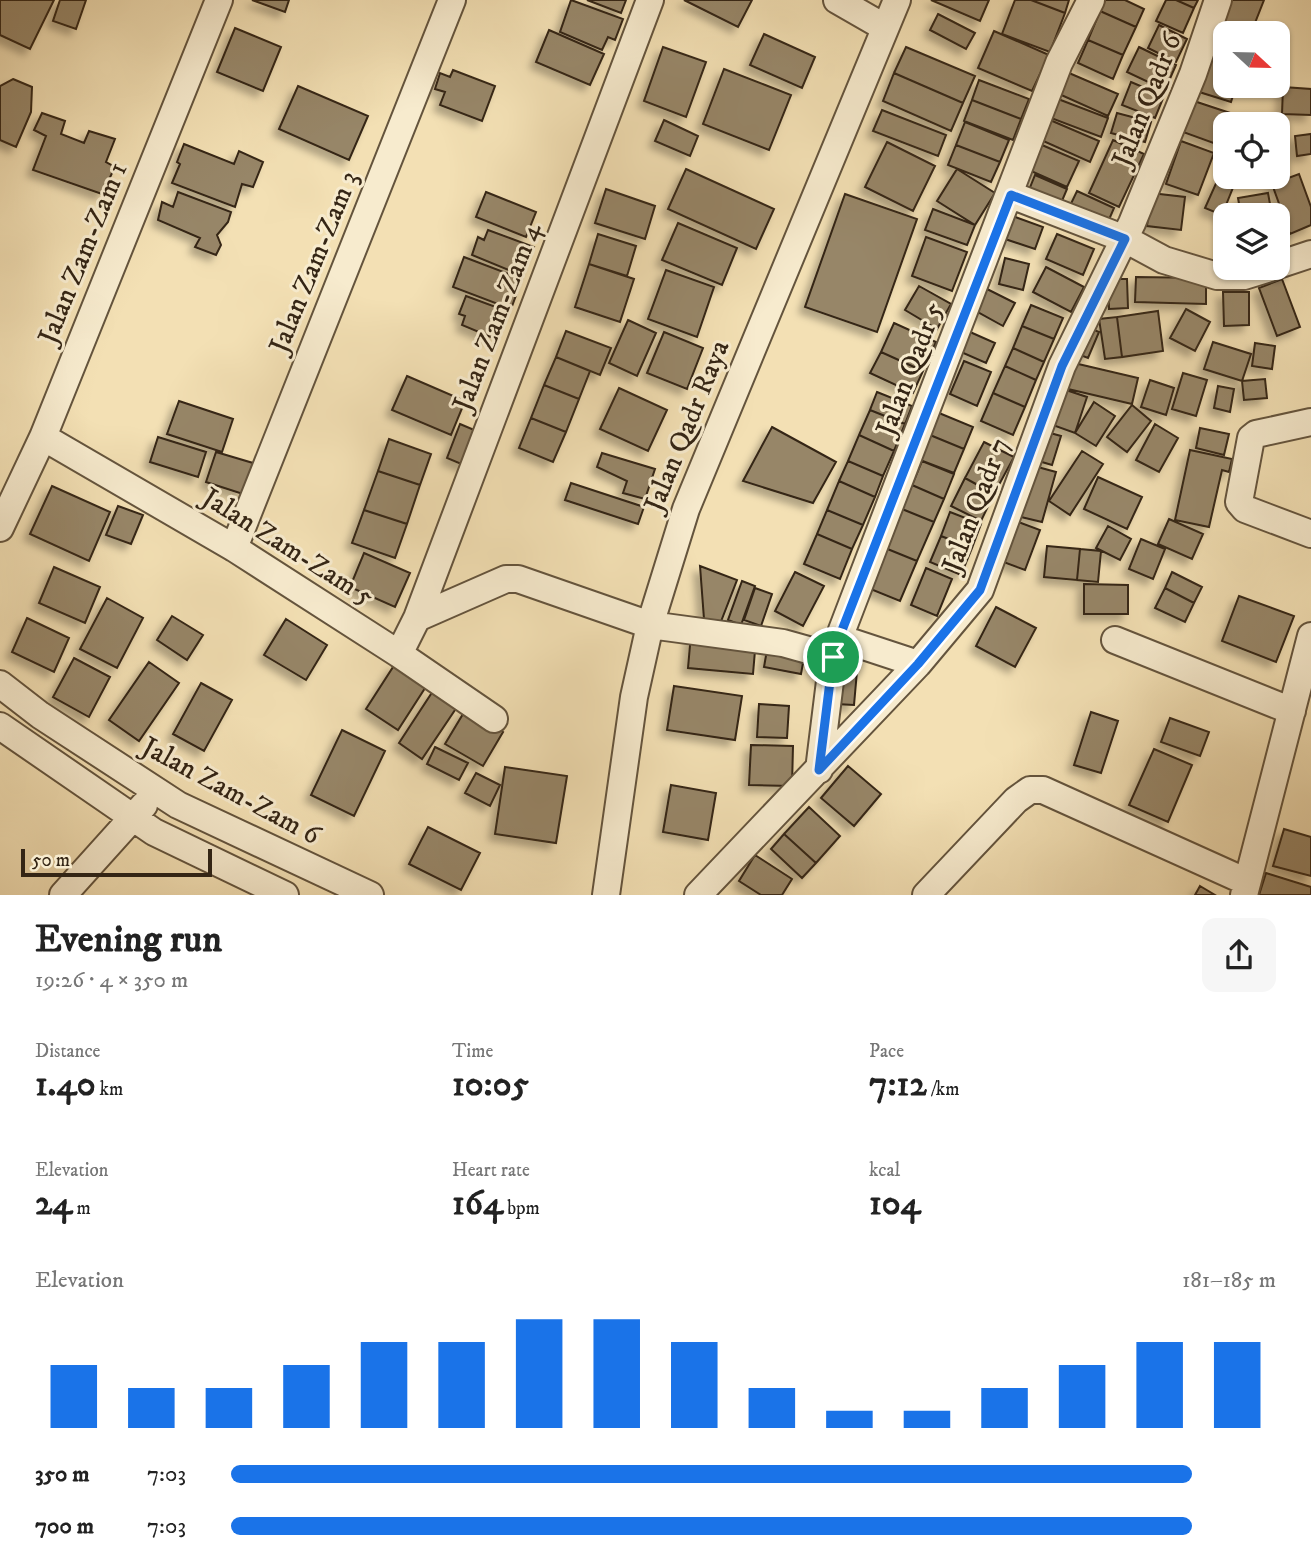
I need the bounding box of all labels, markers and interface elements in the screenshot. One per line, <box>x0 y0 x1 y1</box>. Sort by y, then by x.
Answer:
north arrow <box>1213 21 1290 98</box>
map controls <box>1213 21 1290 280</box>
street label: Jalan Qadr 6 <box>1103 27 1190 175</box>
button: locate <box>1213 112 1290 189</box>
street label: Jalan Zam-Zam 1 <box>30 157 135 352</box>
street label: Jalan Zam-Zam 3 <box>260 166 366 361</box>
button: layers <box>1213 203 1290 280</box>
street label: Jalan Zam-Zam 4 <box>444 217 549 419</box>
street label: Jalan Qadr 5 <box>867 297 952 444</box>
street label: Jalan Qadr Raya <box>636 335 737 520</box>
street label: Jalan Qadr 7 <box>933 433 1018 580</box>
street label: Jalan Zam-Zam 5 <box>193 478 381 614</box>
pin <box>803 627 863 687</box>
icon: arrive <box>814 638 852 676</box>
street label: Jalan Zam-Zam 6 <box>133 728 328 853</box>
scale bar <box>21 846 212 878</box>
text: 50 m <box>32 849 70 872</box>
text: Evening run <box>35 916 222 964</box>
button: share <box>1202 918 1276 992</box>
text: 19:26 · 4 × 350 m <box>35 966 188 995</box>
text: Distance <box>35 1040 100 1063</box>
text: Time <box>452 1040 493 1063</box>
text: Pace <box>869 1040 904 1063</box>
text: 1.40 <box>35 1063 95 1107</box>
text: 10:05 <box>452 1063 529 1107</box>
text: 7:12 <box>869 1063 927 1107</box>
text: km <box>95 1078 123 1101</box>
text: /km <box>927 1078 960 1101</box>
text: Elevation <box>35 1159 109 1182</box>
text: Heart rate <box>452 1159 530 1182</box>
text: kcal <box>869 1159 900 1182</box>
text: 24 <box>35 1182 72 1226</box>
text: 164 <box>452 1182 503 1226</box>
text: 104 <box>869 1182 921 1226</box>
text: m <box>72 1197 91 1220</box>
text: bpm <box>503 1197 540 1220</box>
text: Elevation <box>35 1266 124 1295</box>
text: 181–185 m <box>1182 1266 1276 1295</box>
text: 350 m <box>35 1460 90 1489</box>
text: 7:03 <box>147 1460 186 1489</box>
text: 700 m <box>35 1512 94 1541</box>
text: 7:03 <box>147 1512 186 1541</box>

